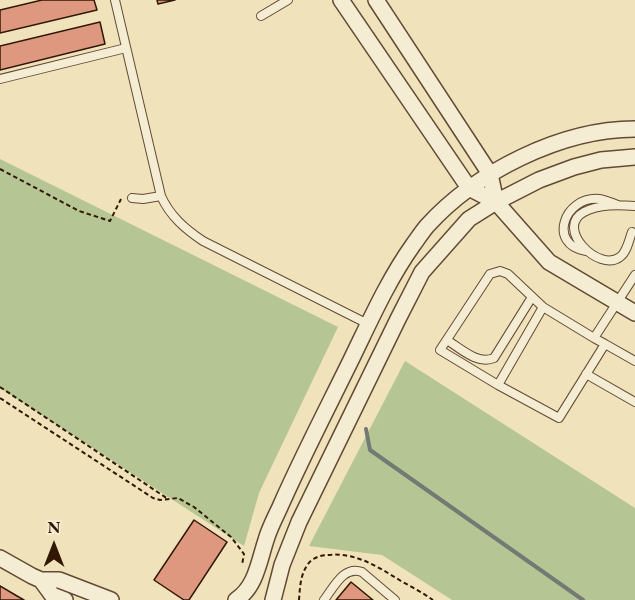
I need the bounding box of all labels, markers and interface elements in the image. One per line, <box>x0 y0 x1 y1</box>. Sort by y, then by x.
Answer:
north arrow <box>24 516 84 576</box>
text: N <box>48 517 60 538</box>

